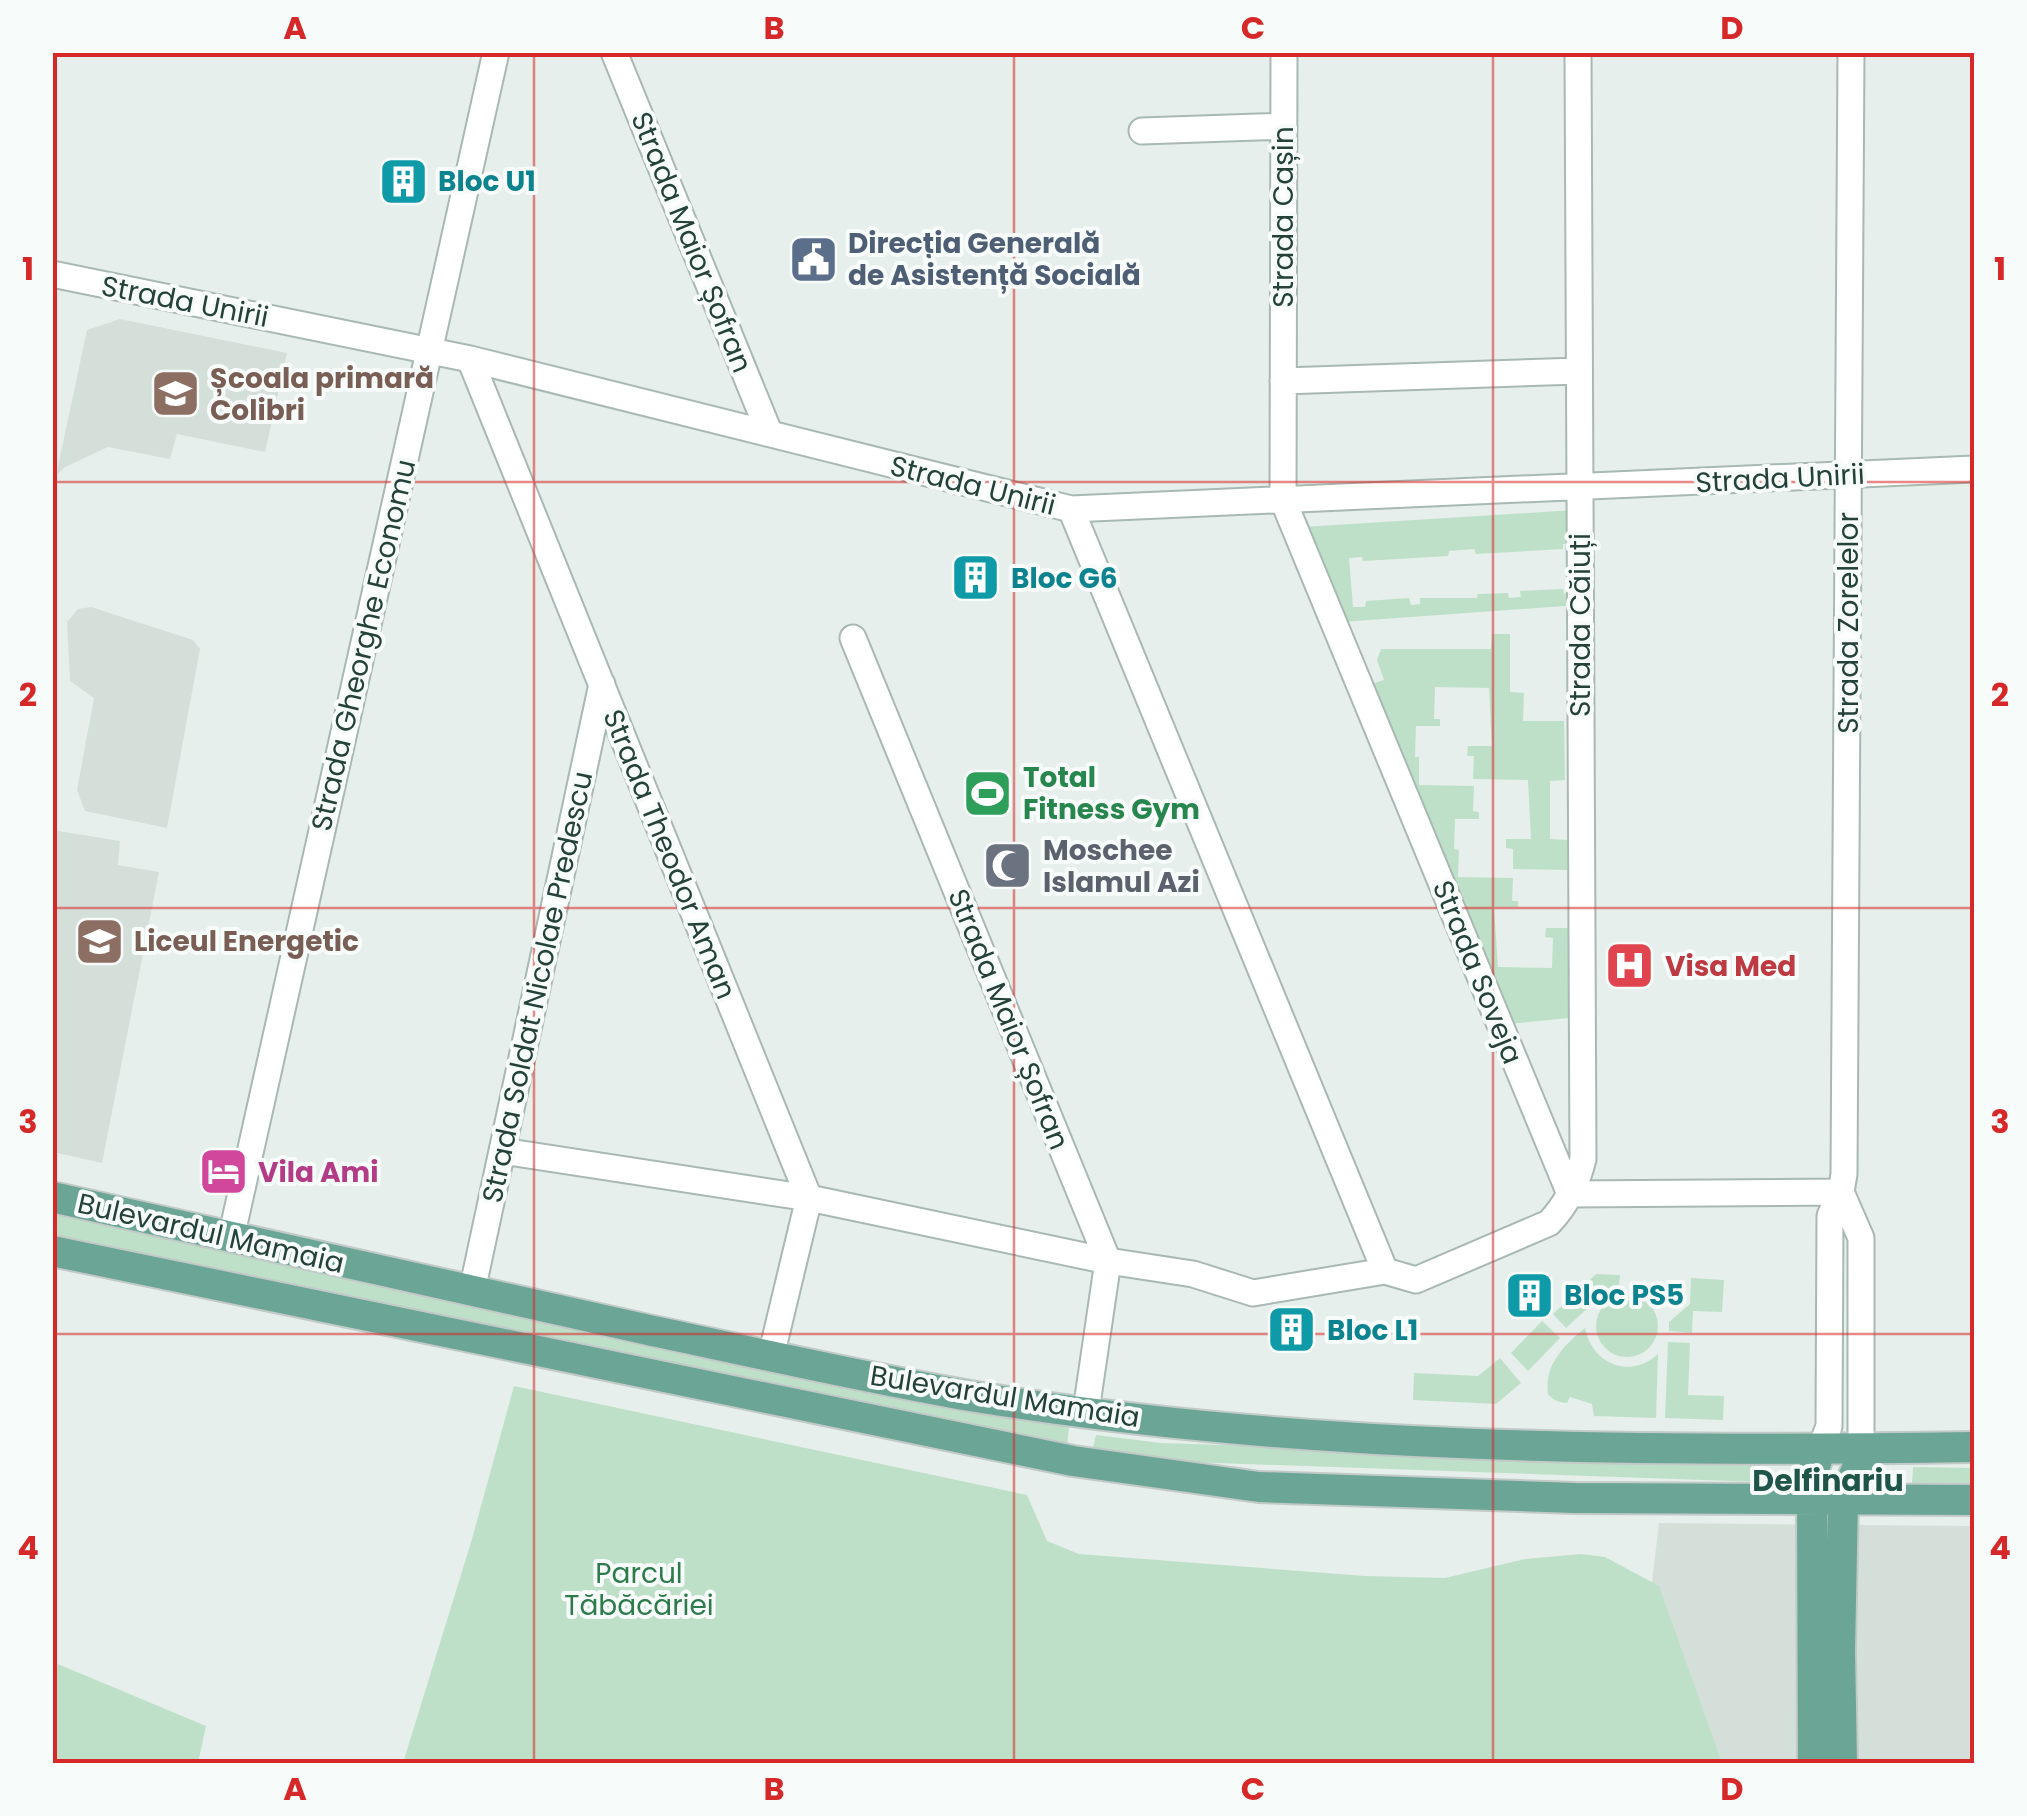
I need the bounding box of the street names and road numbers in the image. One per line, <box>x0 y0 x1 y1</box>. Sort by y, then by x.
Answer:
street label: Strada Maior Șofran <box>621 106 762 378</box>
street label: Strada Cașin <box>1264 126 1303 308</box>
street label: Strada Unirii <box>98 266 272 337</box>
street label: Strada Unirii <box>886 446 1060 525</box>
street label: Strada Gheorghe Economu <box>302 455 425 835</box>
street label: Strada Unirii <box>1694 455 1866 502</box>
street label: Strada Zorelelor <box>1829 512 1868 734</box>
street label: Strada Căiuți <box>1561 533 1600 717</box>
street label: Strada Theodor Aman <box>594 704 745 1005</box>
street label: Strada Soldat Nicolae Predescu <box>473 768 602 1206</box>
street label: Strada Soveja <box>1423 875 1532 1070</box>
street label: Strada Maior Șofran <box>938 883 1079 1155</box>
street label: Bulevardul Mamaia <box>74 1184 348 1283</box>
street label: Bulevardul Mamaia <box>867 1356 1142 1437</box>

